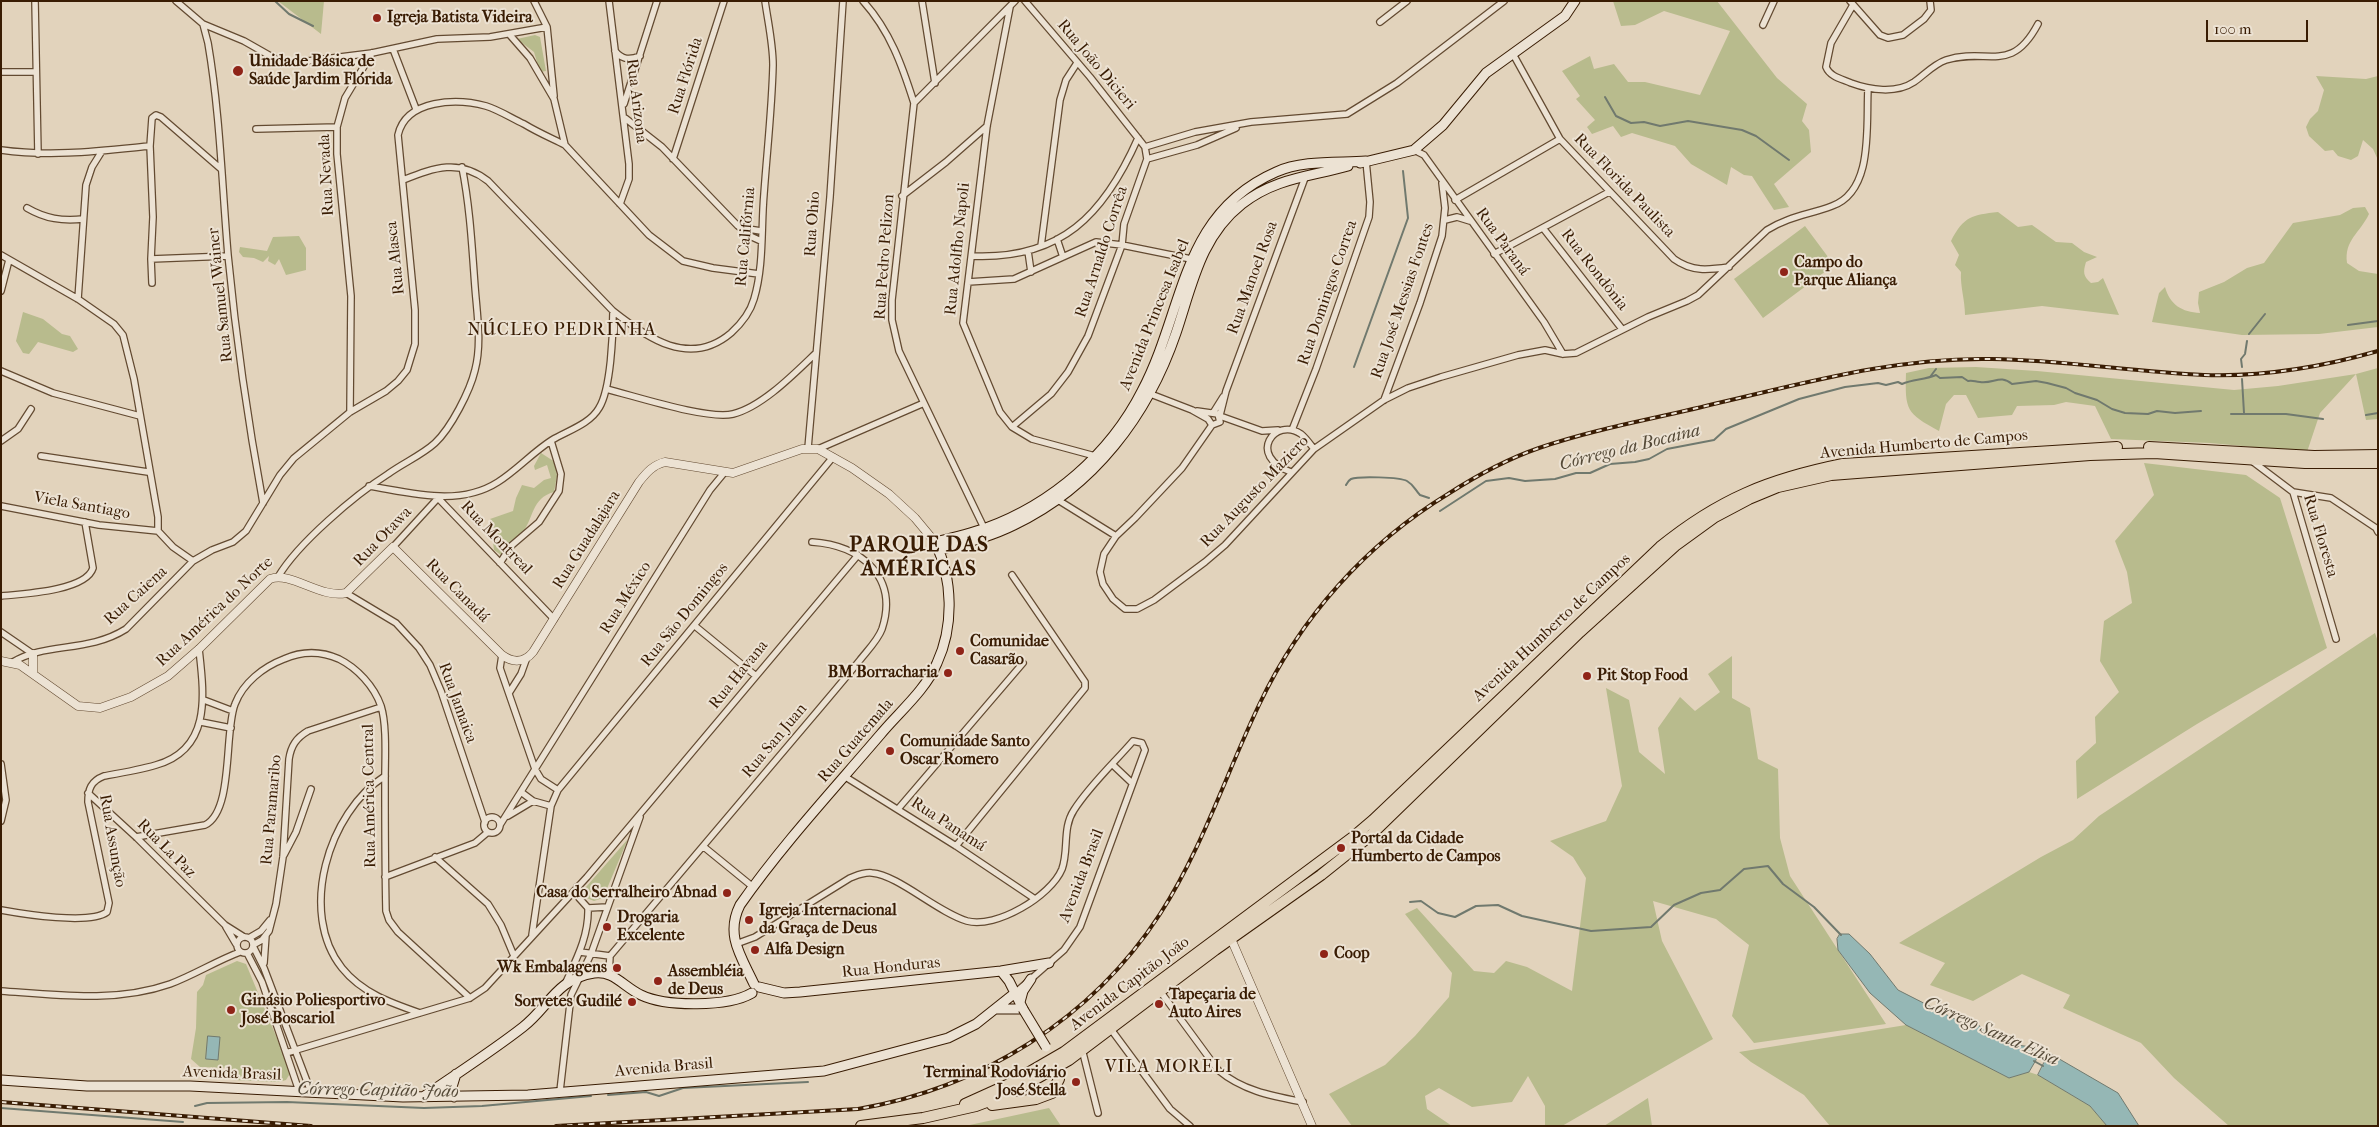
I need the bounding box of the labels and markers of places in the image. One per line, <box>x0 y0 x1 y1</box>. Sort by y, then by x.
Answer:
place label: Igreja Batista Videira <box>387 8 533 28</box>
marker: Igreja Batista Videira <box>371 12 383 24</box>
place label: Unidade Básica de Saúde Jardim Flórida <box>249 52 392 90</box>
marker: Unidade Básica de Saúde Jardim Flórida <box>231 64 245 78</box>
place label: Campo do Parque Aliança <box>1794 253 1897 291</box>
marker: Campo do Parque Aliança <box>1778 266 1790 278</box>
place label: Comunidae Casarão <box>970 632 1049 670</box>
marker: Comunidae Casarão <box>954 645 966 657</box>
place label: BM Borracharia <box>828 663 938 683</box>
place label: Pit Stop Food <box>1597 666 1688 686</box>
marker: BM Borracharia <box>942 667 954 679</box>
marker: Pit Stop Food <box>1581 670 1593 682</box>
place label: Comunidade Santo Oscar Romero <box>900 732 1030 770</box>
marker: Comunidade Santo Oscar Romero <box>884 745 896 757</box>
place label: Portal da Cidade Humberto de Campos <box>1351 829 1500 867</box>
marker: Portal da Cidade Humberto de Campos <box>1335 842 1347 854</box>
place label: Casa do Serralheiro Abnad <box>536 883 717 903</box>
marker: Casa do Serralheiro Abnad <box>721 887 733 899</box>
place label: Igreja Internacional da Graça de Deus <box>759 901 897 939</box>
place label: Drogaria Excelente <box>617 908 685 946</box>
marker: Igreja Internacional da Graça de Deus <box>743 914 755 926</box>
marker: Drogaria Excelente <box>601 921 613 933</box>
place label: Alfa Design <box>765 940 845 960</box>
marker: Alfa Design <box>749 944 761 956</box>
place label: Coop <box>1334 944 1370 964</box>
marker: Coop <box>1318 948 1330 960</box>
place label: Wk Embalagens <box>497 958 607 978</box>
marker: Wk Embalagens <box>611 962 623 974</box>
place label: Assembléia de Deus <box>668 962 744 1000</box>
marker: Assembléia de Deus <box>652 975 664 987</box>
place label: Tapeçaria de Auto Aires <box>1169 985 1256 1023</box>
place label: Ginásio Poliesportivo José Boscariol <box>241 991 385 1029</box>
place label: Sorvetes Gudilé <box>514 992 622 1012</box>
marker: Sorvetes Gudilé <box>626 996 638 1008</box>
marker: Tapeçaria de Auto Aires <box>1153 998 1165 1010</box>
marker: Ginásio Poliesportivo José Boscariol <box>225 1004 237 1016</box>
place label: Terminal Rodoviário José Stella <box>924 1063 1066 1101</box>
marker: Terminal Rodoviário José Stella <box>1070 1076 1082 1088</box>

